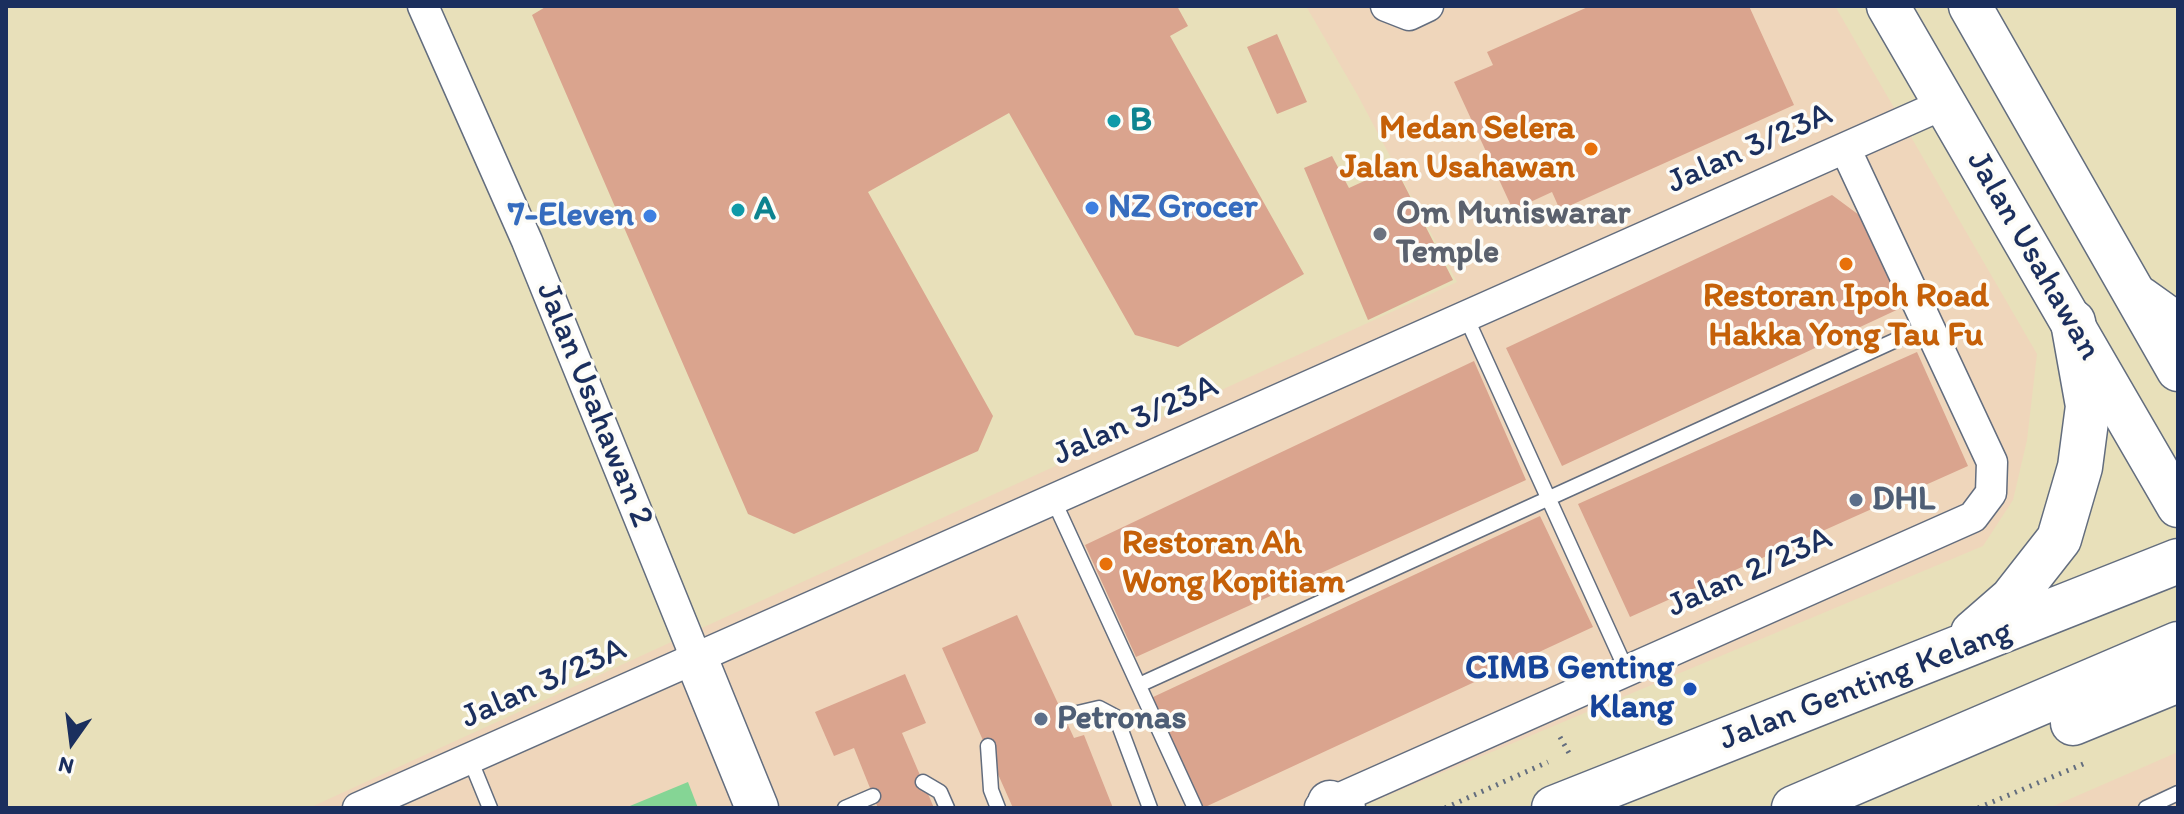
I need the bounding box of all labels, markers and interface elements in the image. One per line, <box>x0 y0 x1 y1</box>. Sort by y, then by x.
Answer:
street label: Jalan 3/23A <box>1661 94 1839 204</box>
place label: B <box>1130 101 1152 141</box>
place label: Medan Selera Jalan Usahawan <box>1340 109 1575 188</box>
marker: B <box>1105 112 1123 130</box>
marker: Medan Selera Jalan Usahawan <box>1582 140 1600 158</box>
street label: Jalan Usahawan <box>1957 144 2109 368</box>
place label: NZ Grocer <box>1108 188 1257 228</box>
place label: A <box>754 190 776 230</box>
place label: Om Muniswarar Temple <box>1396 194 1630 274</box>
place label: 7-Eleven <box>508 196 634 236</box>
marker: NZ Grocer <box>1083 199 1101 217</box>
marker: A <box>729 201 747 219</box>
marker: 7-Eleven <box>641 207 659 225</box>
marker: Om Muniswarar Temple <box>1371 225 1389 243</box>
marker: Restoran Ipoh Road Hakka Yong Tau Fu <box>1837 255 1855 273</box>
street label: Jalan Usahawan 2 <box>526 277 662 533</box>
place label: Restoran Ipoh Road Hakka Yong Tau Fu <box>1703 277 1989 356</box>
street label: Jalan 3/23A <box>1047 366 1225 476</box>
place label: DHL <box>1872 480 1935 520</box>
marker: DHL <box>1847 491 1865 509</box>
street label: Jalan 2/23A <box>1661 519 1839 627</box>
place label: Restoran Ah Wong Kopitiam <box>1122 524 1345 604</box>
marker: Restoran Ah Wong Kopitiam <box>1097 555 1115 573</box>
street label: Jalan Genting Kelang <box>1714 611 2018 761</box>
street label: Jalan 3/23A <box>455 629 633 739</box>
place label: CIMB Genting Klang <box>1465 649 1674 728</box>
marker: CIMB Genting Klang <box>1681 680 1699 698</box>
place label: Petronas <box>1057 699 1187 739</box>
north arrow <box>32 702 112 782</box>
marker: Petronas <box>1032 710 1050 728</box>
text: N <box>56 751 77 781</box>

